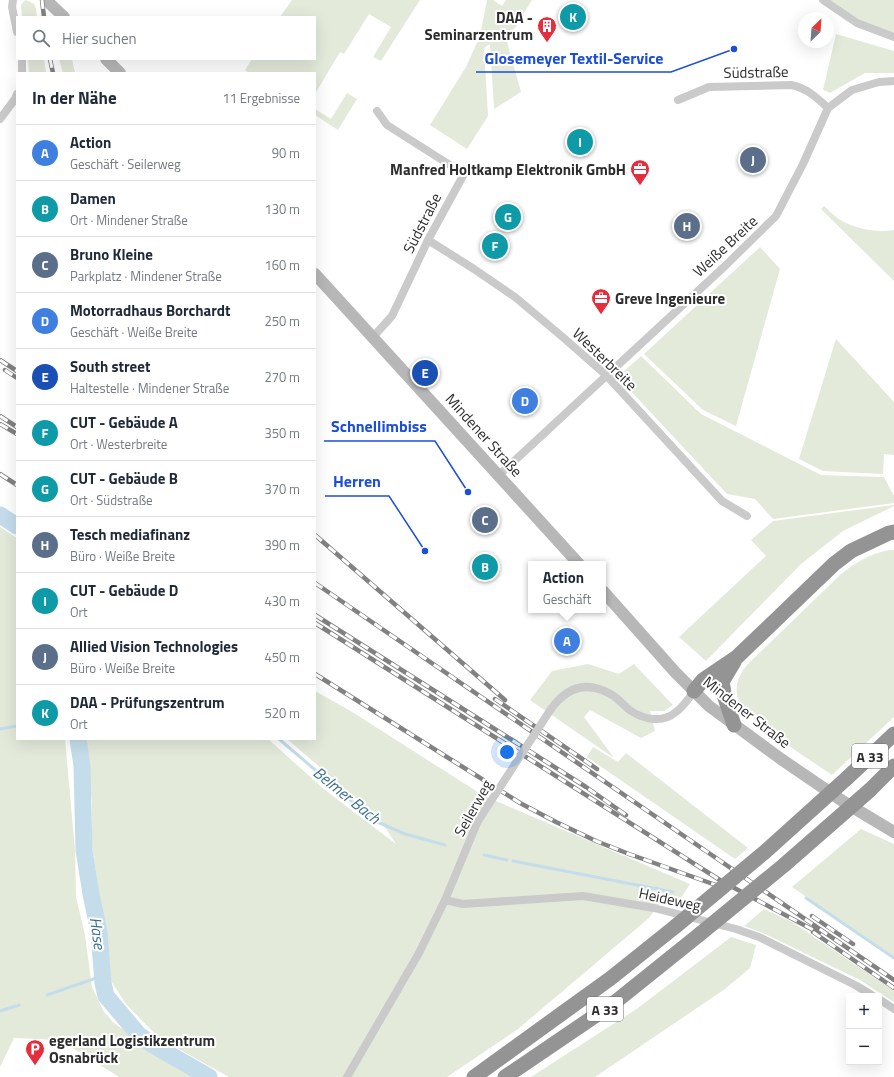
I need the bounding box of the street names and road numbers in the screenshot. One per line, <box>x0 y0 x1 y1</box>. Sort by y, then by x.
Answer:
street label: Südstraße <box>723 60 789 84</box>
street label: Südstraße <box>397 189 447 257</box>
street label: Weiße Breite <box>687 210 763 282</box>
street label: Westerbreite <box>567 322 643 396</box>
street label: Mindener Straße <box>440 388 528 482</box>
street label: Mindener Straße <box>698 670 796 754</box>
road number: A 33 <box>852 744 888 768</box>
street label: Seilerweg <box>448 775 498 841</box>
street label: Heideweg <box>637 881 703 917</box>
road number: A 33 <box>587 997 623 1021</box>

